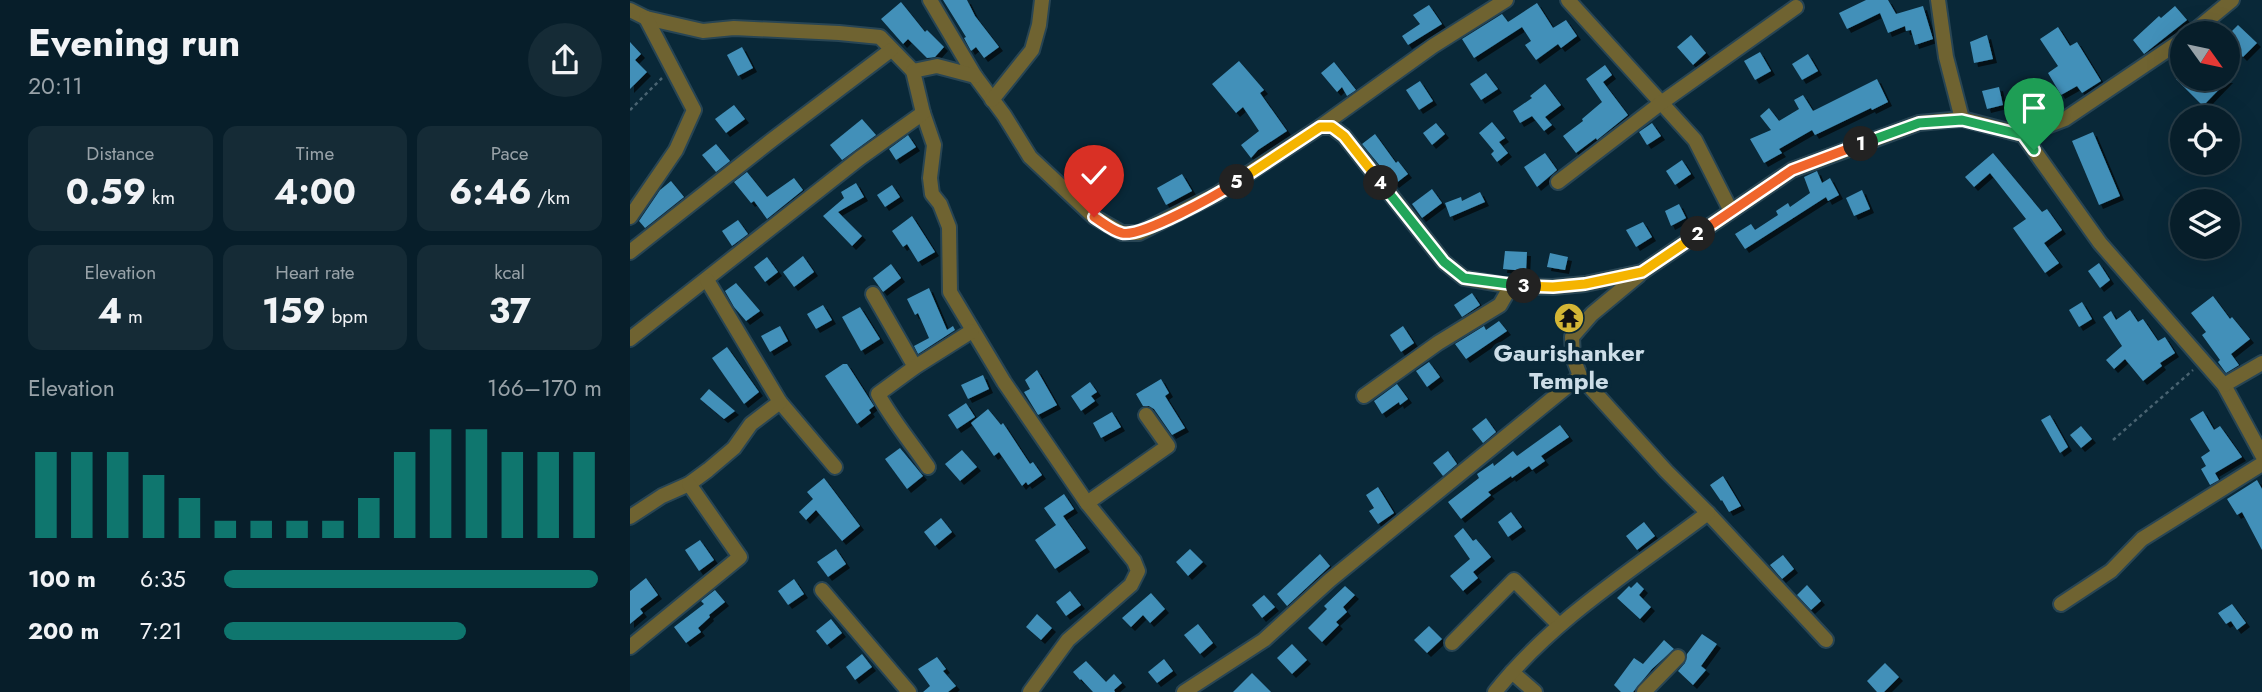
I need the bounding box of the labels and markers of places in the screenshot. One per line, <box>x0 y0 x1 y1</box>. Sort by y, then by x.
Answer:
pin <box>2004 78 2064 150</box>
pin: 1 <box>1844 127 1878 162</box>
pin <box>1064 145 1124 217</box>
pin: 5 <box>1220 164 1254 200</box>
pin: 4 <box>1364 166 1398 200</box>
pin: 2 <box>1680 216 1716 252</box>
pin: 3 <box>1506 268 1542 304</box>
temple icon: Gaurishanker Temple <box>1552 301 1586 335</box>
place label: Gaurishanker Temple <box>1493 335 1645 398</box>

